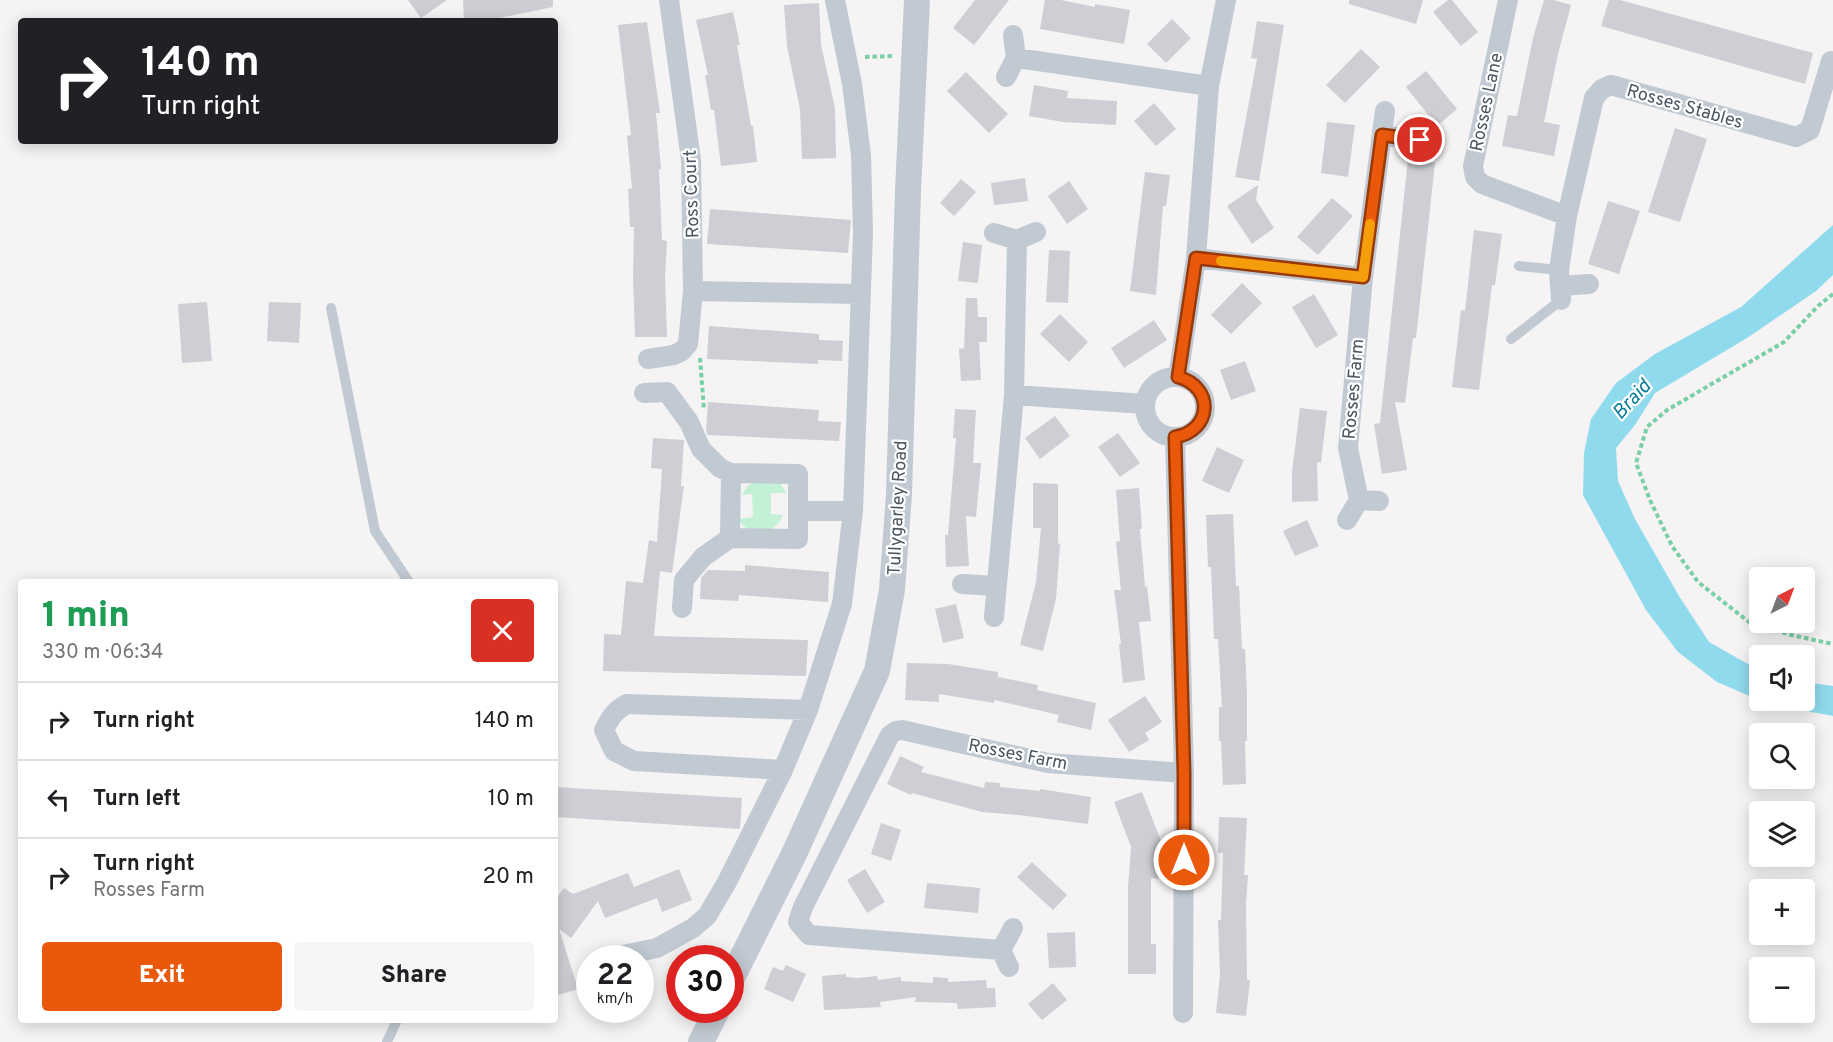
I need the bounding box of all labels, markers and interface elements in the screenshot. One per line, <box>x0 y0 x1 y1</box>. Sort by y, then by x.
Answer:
text: 140 m <box>141 38 260 91</box>
icon: right <box>42 42 120 120</box>
street label: Rosses Lane <box>1466 51 1509 154</box>
street label: Rosses Stables <box>1624 80 1745 135</box>
text: Turn right <box>141 90 260 124</box>
pin <box>1394 114 1445 165</box>
icon: arrive <box>1403 123 1436 156</box>
street label: Ross Court <box>679 149 706 239</box>
street label: Rosses Farm <box>1339 338 1370 440</box>
water label: Braid <box>1607 374 1658 426</box>
street label: Tullygarley Road <box>883 440 914 576</box>
north arrow <box>1749 567 1815 633</box>
map controls <box>1749 567 1815 1023</box>
text: 1 min <box>42 594 130 640</box>
button: close <box>471 599 534 662</box>
text: 330 m · 06:34 <box>42 640 164 666</box>
button: sound <box>1749 645 1815 711</box>
icon: right <box>42 705 75 738</box>
text: Turn right <box>93 708 195 735</box>
text: 140 m <box>475 708 534 735</box>
button: search <box>1749 723 1815 789</box>
street label: Rosses Farm <box>966 735 1069 776</box>
icon: left <box>42 783 75 816</box>
text: Turn left <box>93 786 181 813</box>
text: 10 m <box>488 786 534 813</box>
button: layers <box>1749 801 1815 867</box>
position arrow <box>1152 828 1216 892</box>
text: Turn right <box>93 851 195 878</box>
icon: right <box>42 861 75 894</box>
text: 20 m <box>483 864 534 891</box>
text: Rosses Farm <box>93 878 205 904</box>
button: + <box>1749 879 1815 945</box>
button: Exit <box>42 942 282 1011</box>
button: Share <box>294 942 534 1011</box>
speed limit sign: 30 <box>666 945 744 1023</box>
button: − <box>1749 957 1815 1023</box>
text: 22 <box>597 958 633 995</box>
text: km/h <box>597 990 633 1009</box>

